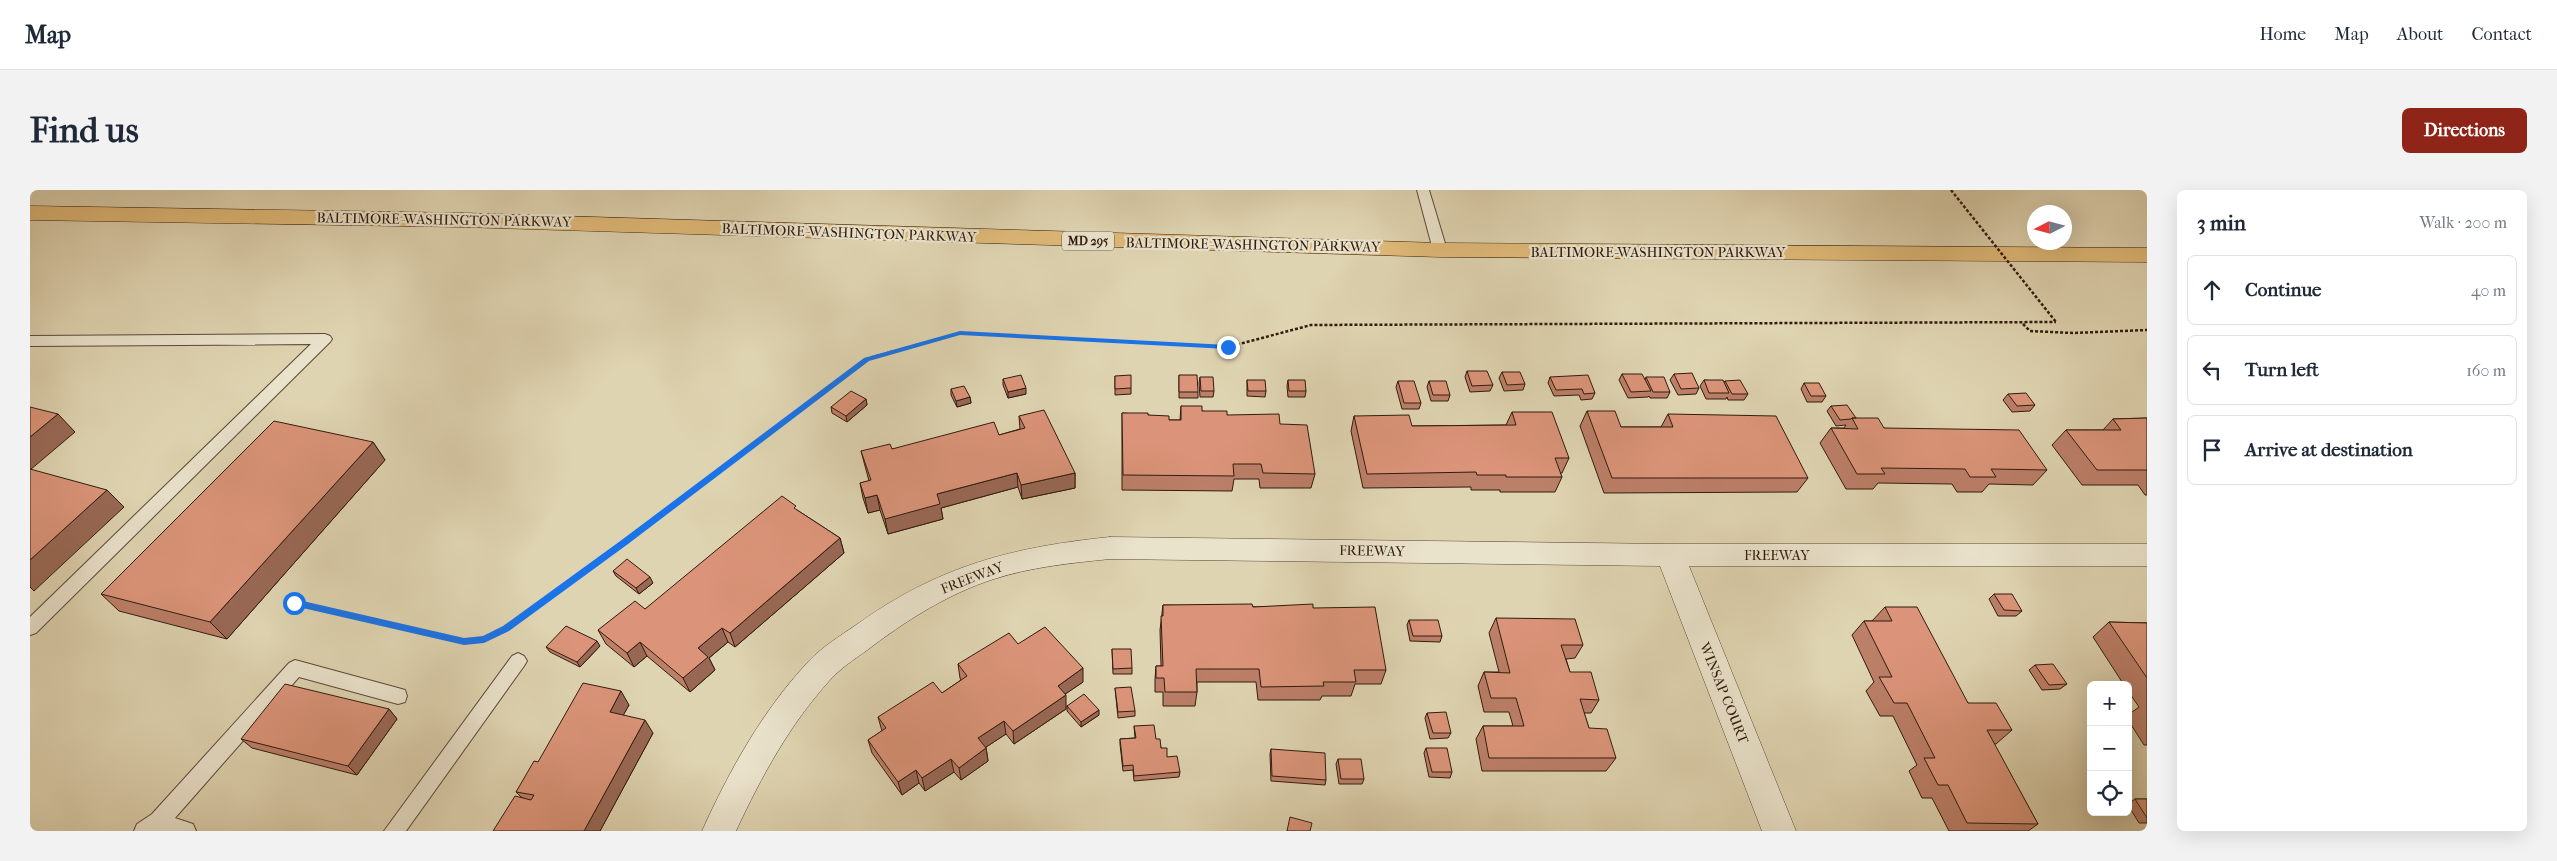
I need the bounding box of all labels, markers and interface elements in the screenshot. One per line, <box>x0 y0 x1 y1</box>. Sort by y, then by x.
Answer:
text: Map <box>25 21 71 49</box>
text: Home <box>2259 24 2306 45</box>
text: Map <box>2334 24 2369 45</box>
text: About <box>2397 24 2443 45</box>
text: Contact <box>2471 24 2532 45</box>
button: Directions <box>2402 108 2527 153</box>
text: Find us <box>30 110 139 151</box>
north arrow <box>2027 205 2072 250</box>
street label: BALTIMORE-WASHINGTON PARKWAY <box>316 209 572 231</box>
text: 3 min <box>2197 211 2246 235</box>
text: Walk · 200 m <box>2420 213 2507 232</box>
street label: BALTIMORE-WASHINGTON PARKWAY <box>721 220 977 246</box>
road number: MD 295 <box>1062 231 1114 250</box>
street label: BALTIMORE-WASHINGTON PARKWAY <box>1125 234 1381 256</box>
street label: BALTIMORE-WASHINGTON PARKWAY <box>1530 244 1786 261</box>
icon: ahead <box>2198 276 2226 304</box>
text: Continue <box>2245 279 2321 301</box>
text: 40 m <box>2471 281 2506 300</box>
route end <box>1217 336 1240 359</box>
icon: left <box>2198 356 2226 384</box>
text: Turn left <box>2245 359 2319 381</box>
text: 160 m <box>2466 361 2506 380</box>
icon: arrive <box>2198 436 2226 464</box>
text: Arrive at destination <box>2245 439 2413 461</box>
street label: FREEWAY <box>1339 542 1405 560</box>
street label: FREEWAY <box>1744 547 1810 564</box>
street label: FREEWAY <box>938 558 1006 598</box>
route start <box>283 592 306 615</box>
street label: WINSAP COURT <box>1696 639 1752 747</box>
map controls <box>2087 681 2132 816</box>
button: + <box>2087 681 2132 726</box>
button: − <box>2087 726 2132 771</box>
button: locate <box>2087 771 2132 816</box>

